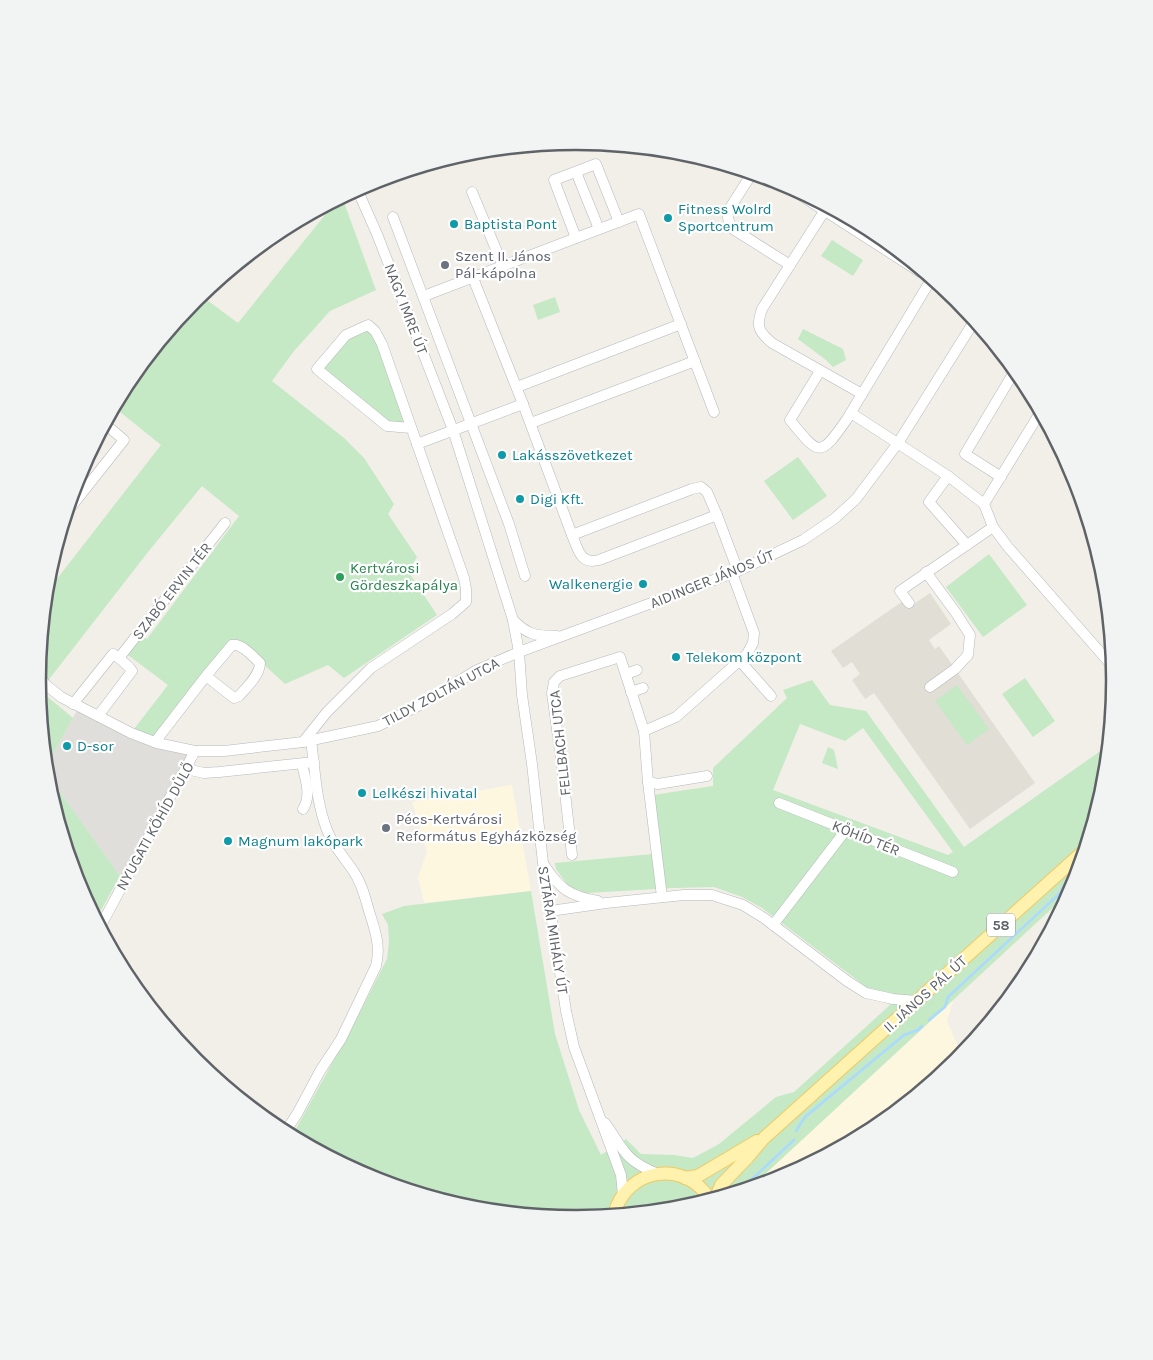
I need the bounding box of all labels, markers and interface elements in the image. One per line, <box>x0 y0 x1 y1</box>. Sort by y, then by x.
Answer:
place label: Fitness Wolrd Sportcentrum <box>678 200 774 235</box>
marker: Fitness Wolrd Sportcentrum <box>662 212 674 224</box>
place label: Baptista Pont <box>464 215 557 233</box>
marker: Baptista Pont <box>448 218 460 230</box>
place label: Szent II. János Pál-kápolna <box>455 247 551 282</box>
marker: Szent II. János Pál-kápolna <box>439 259 451 271</box>
street label: NAGY IMRE ÚT <box>380 261 432 357</box>
place label: Lakásszövetkezet <box>512 446 633 464</box>
marker: Lakásszövetkezet <box>496 449 508 461</box>
place label: Digi Kft. <box>530 490 584 508</box>
marker: Digi Kft. <box>514 493 526 505</box>
street label: SZABÓ ERVIN TÉR <box>128 539 216 643</box>
street label: AIDINGER JÁNOS ÚT <box>647 546 777 612</box>
place label: Kertvárosi Gördeszkapálya <box>350 559 458 594</box>
marker: Kertvárosi Gördeszkapálya <box>334 571 346 583</box>
place label: Walkenergie <box>549 575 633 593</box>
marker: Walkenergie <box>637 578 649 590</box>
place label: Telekom központ <box>686 648 802 666</box>
marker: Telekom központ <box>670 651 682 663</box>
street label: TILDY ZOLTÁN UTCA <box>380 654 503 730</box>
street label: FELLBACH UTCA <box>545 689 574 797</box>
place label: D-sor <box>77 737 114 755</box>
marker: D-sor <box>61 740 73 752</box>
street label: NYUGATI KŐHÍD DŰLŐ <box>112 759 198 893</box>
place label: Lelkészi hivatal <box>372 784 478 802</box>
marker: Lelkészi hivatal <box>356 787 368 799</box>
place label: Pécs-Kertvárosi Református Egyházközség <box>396 810 577 845</box>
street label: KŐHÍD TÉR <box>829 816 903 860</box>
marker: Pécs-Kertvárosi Református Egyházközség <box>380 822 392 834</box>
place label: Magnum lakópark <box>238 832 363 850</box>
marker: Magnum lakópark <box>222 835 234 847</box>
street label: SZTÁRAI MIHÁLY ÚT <box>534 865 572 996</box>
road number: 58 <box>987 914 1015 936</box>
street label: II. JÁNOS PÁL ÚT <box>880 951 971 1036</box>

